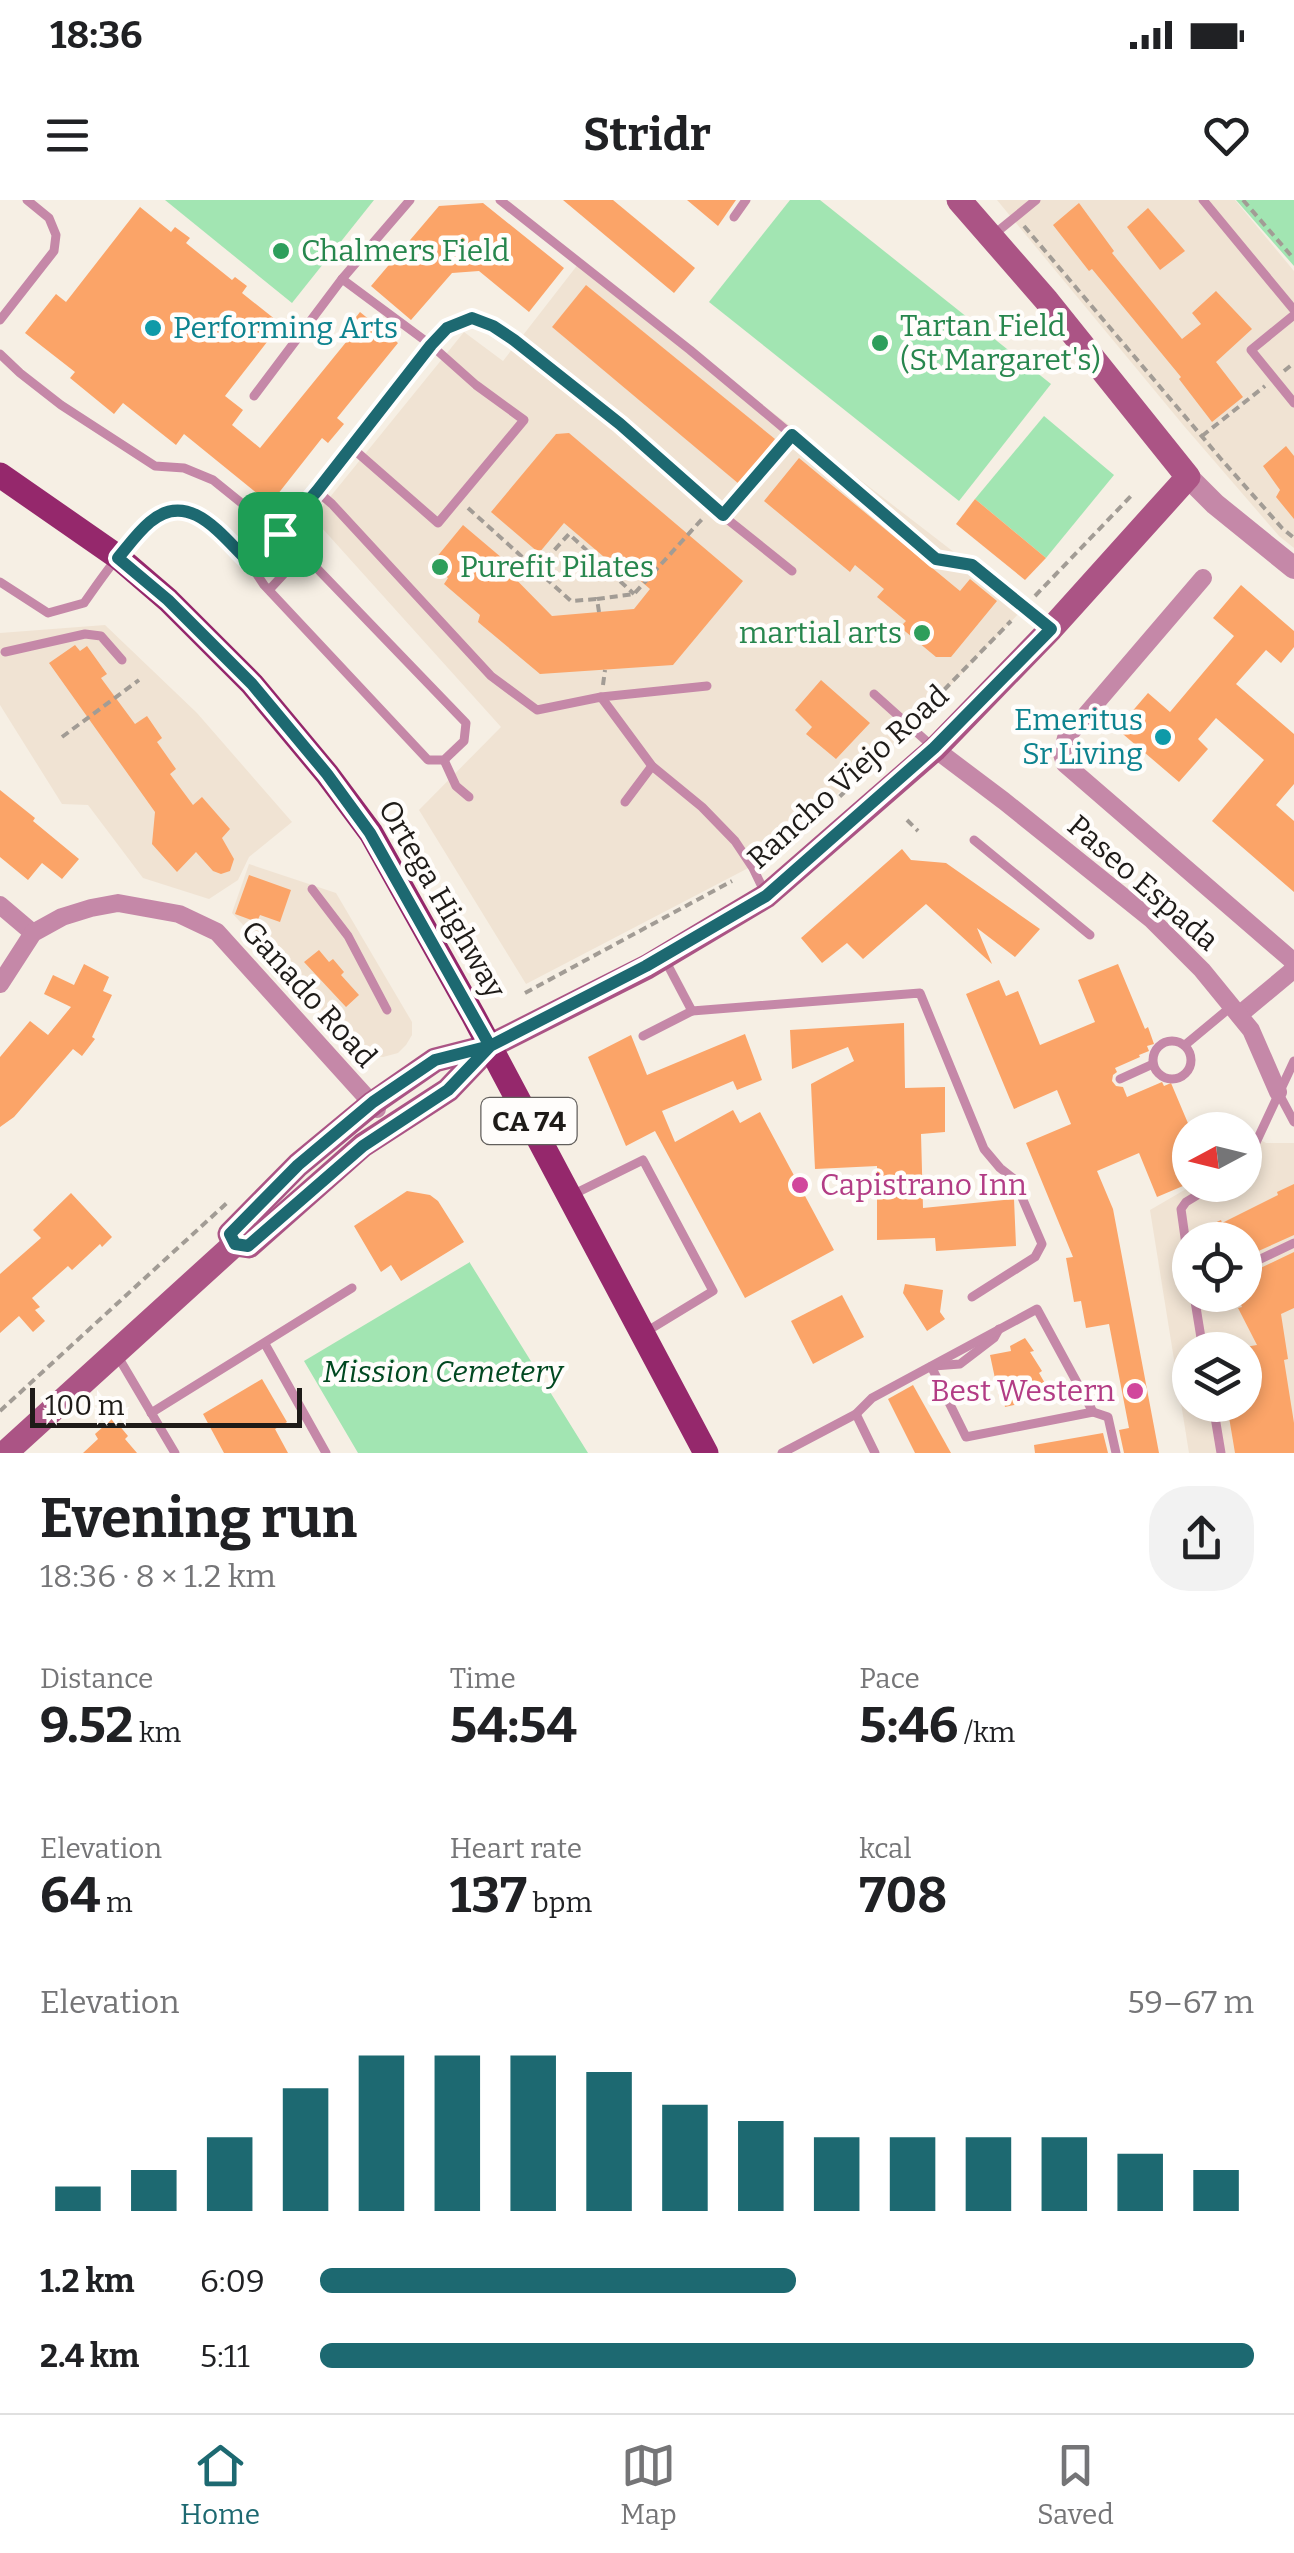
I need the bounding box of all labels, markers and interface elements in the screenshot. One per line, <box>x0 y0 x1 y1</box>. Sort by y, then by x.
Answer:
text: 18:36 <box>50 12 143 58</box>
icon: menu <box>40 108 95 163</box>
text: Stridr <box>583 108 711 162</box>
icon: heart <box>1199 108 1254 163</box>
place label: Chalmers Field <box>301 233 510 269</box>
marker: Chalmers Field <box>270 240 292 262</box>
place label: Tartan Field (St Margaret's) <box>900 308 1101 378</box>
place label: Performing Arts <box>173 310 398 346</box>
marker: Performing Arts <box>142 317 164 339</box>
marker: Tartan Field (St Margaret's) <box>869 332 891 354</box>
pin <box>238 492 323 577</box>
icon: arrive <box>253 507 308 562</box>
place label: Purefit Pilates <box>460 549 654 585</box>
marker: Purefit Pilates <box>429 556 451 578</box>
place label: martial arts <box>739 615 902 651</box>
marker: martial arts <box>911 622 933 644</box>
street label: Rancho Viejo Road <box>740 677 956 877</box>
place label: Emeritus Sr Living <box>1014 702 1143 772</box>
marker: Emeritus Sr Living <box>1152 726 1174 748</box>
street label: Ortega Highway <box>371 794 513 1005</box>
street label: Paseo Espada <box>1060 808 1226 958</box>
street label: Ganado Road <box>234 913 384 1075</box>
road number: CA 74 <box>482 1098 576 1144</box>
north arrow <box>1172 1112 1262 1202</box>
map controls <box>1172 1112 1262 1422</box>
place label: Capistrano Inn <box>820 1167 1027 1203</box>
marker: Capistrano Inn <box>789 1174 811 1196</box>
button: locate <box>1172 1222 1262 1312</box>
button: layers <box>1172 1332 1262 1422</box>
park label: Mission Cemetery <box>323 1354 565 1390</box>
place label: Best Western <box>930 1373 1115 1409</box>
marker: Best Western <box>1124 1380 1146 1402</box>
scale bar <box>30 1383 302 1428</box>
text: 100 m <box>45 1389 125 1422</box>
text: Evening run <box>40 1486 357 1552</box>
button: share <box>1149 1486 1254 1591</box>
text: 18:36 · 8 × 1.2 km <box>40 1557 276 1595</box>
text: Distance <box>40 1662 153 1695</box>
text: Time <box>450 1662 516 1695</box>
text: Pace <box>859 1662 920 1695</box>
text: 9.52 <box>40 1695 133 1755</box>
text: 54:54 <box>450 1695 577 1755</box>
text: 5:46 <box>859 1695 958 1755</box>
text: km <box>133 1716 181 1749</box>
text: /km <box>958 1716 1015 1749</box>
text: Elevation <box>40 1832 162 1865</box>
text: Heart rate <box>450 1832 582 1865</box>
text: kcal <box>859 1832 911 1865</box>
text: 64 <box>40 1865 100 1925</box>
text: 137 <box>450 1865 527 1925</box>
text: 708 <box>859 1865 947 1925</box>
text: m <box>100 1886 133 1919</box>
text: bpm <box>527 1886 592 1919</box>
text: Elevation <box>40 1983 180 2021</box>
text: 59–67 m <box>1127 1983 1254 2021</box>
text: 1.2 km <box>40 2262 135 2300</box>
text: 6:09 <box>200 2262 265 2300</box>
text: 2.4 km <box>40 2337 139 2375</box>
text: 5:11 <box>200 2337 250 2375</box>
tab: Home <box>180 2438 260 2531</box>
tab: Map <box>620 2438 677 2531</box>
tab: Saved <box>1037 2438 1114 2531</box>

